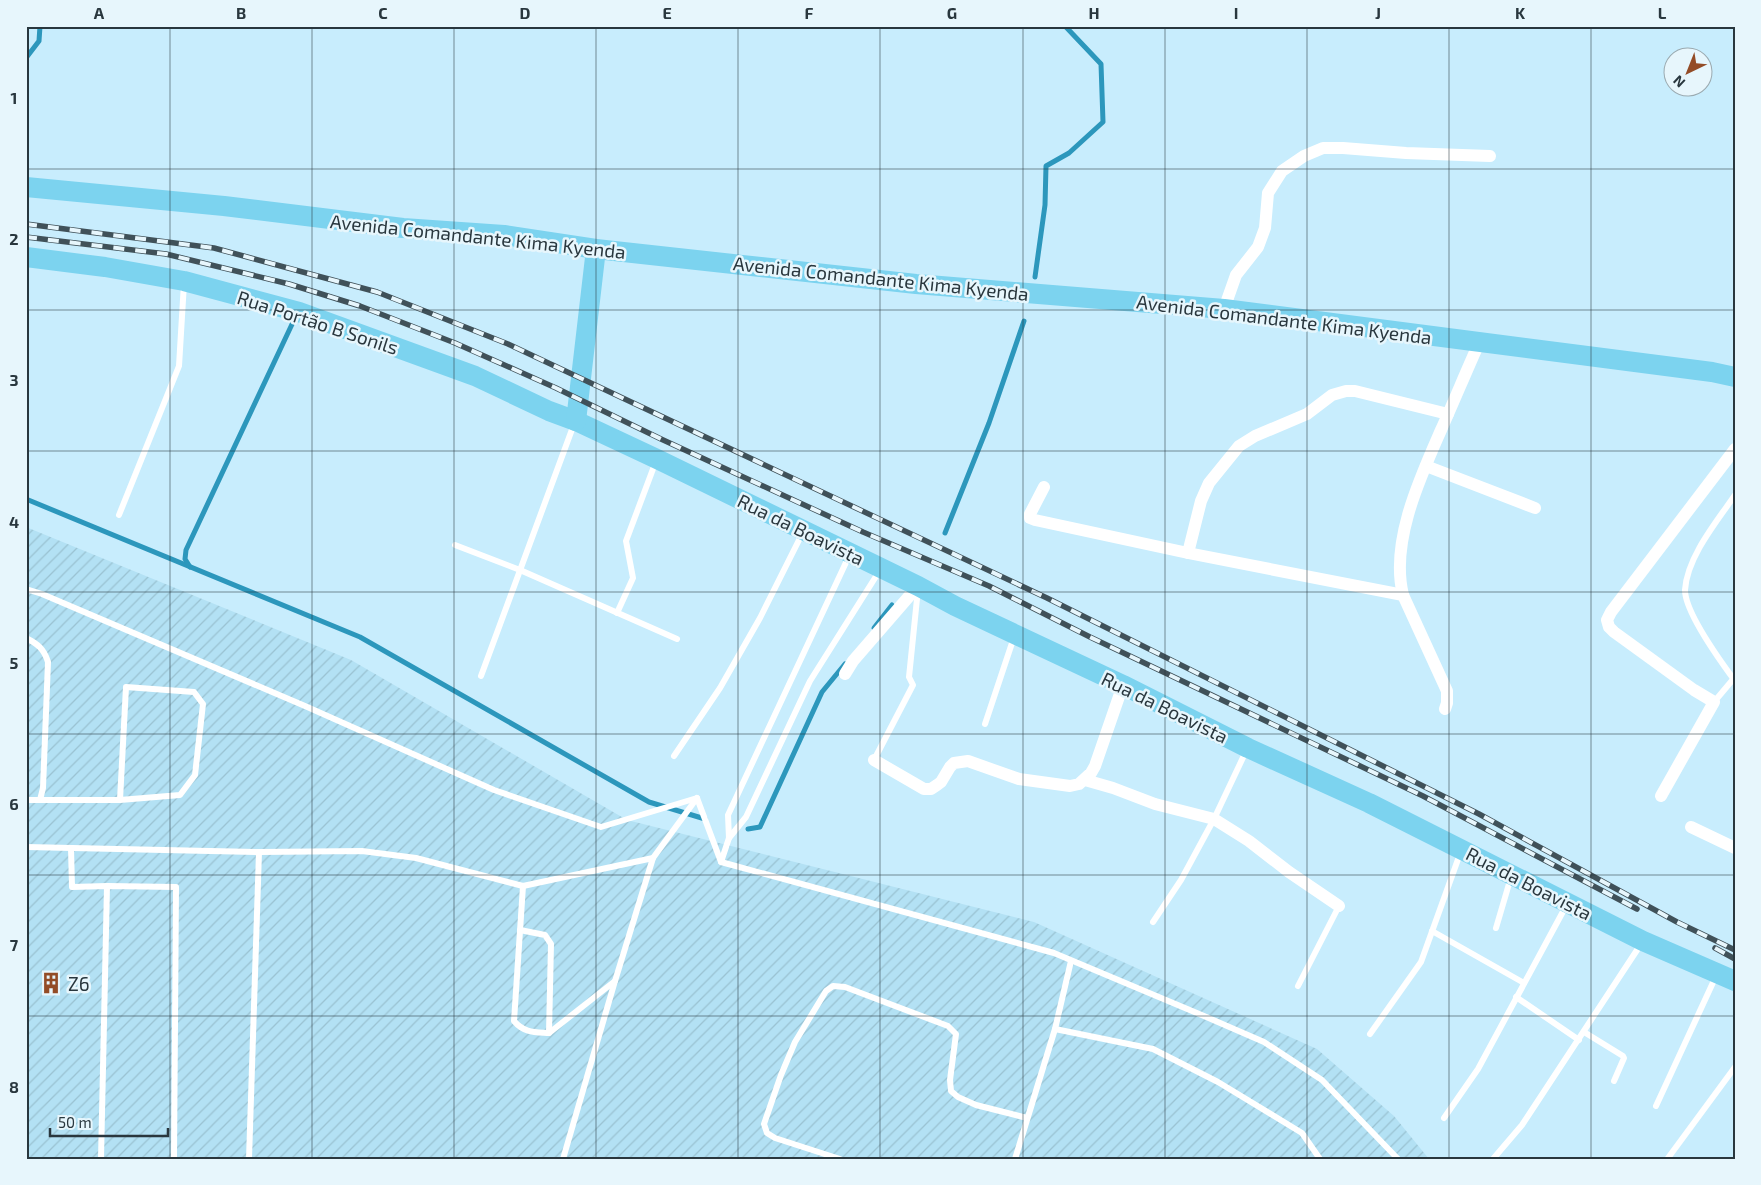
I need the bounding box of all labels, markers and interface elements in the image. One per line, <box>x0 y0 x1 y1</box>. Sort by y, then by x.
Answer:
text: A <box>94 3 105 22</box>
text: B <box>236 3 246 22</box>
text: C <box>378 3 388 22</box>
text: D <box>520 3 531 22</box>
text: E <box>662 3 672 22</box>
text: F <box>805 3 814 22</box>
text: G <box>947 3 957 22</box>
text: H <box>1088 3 1100 22</box>
text: I <box>1234 3 1238 22</box>
text: J <box>1375 3 1381 22</box>
text: K <box>1515 3 1526 22</box>
text: L <box>1658 3 1667 22</box>
north arrow <box>1664 48 1714 98</box>
text: N <box>1669 72 1688 92</box>
text: 1 <box>11 88 17 107</box>
street label: Avenida Comandante Kima Kyenda <box>329 209 627 263</box>
text: 2 <box>9 229 19 248</box>
street label: Avenida Comandante Kima Kyenda <box>732 251 1030 305</box>
street label: Rua Portão B Sonils <box>235 285 401 359</box>
street label: Avenida Comandante Kima Kyenda <box>1135 289 1433 349</box>
text: 3 <box>9 370 19 389</box>
street label: Rua da Boavista <box>734 488 868 570</box>
text: 4 <box>9 512 19 531</box>
text: 5 <box>10 653 19 672</box>
street label: Rua da Boavista <box>1098 666 1232 748</box>
text: 6 <box>9 794 19 813</box>
street label: Rua da Boavista <box>1462 841 1596 925</box>
text: 7 <box>10 935 19 954</box>
building icon: Z6 <box>38 970 64 996</box>
place label: Z6 <box>68 972 90 995</box>
text: 8 <box>9 1077 19 1096</box>
scale bar <box>50 1105 168 1137</box>
text: 50 m <box>58 1113 92 1131</box>

